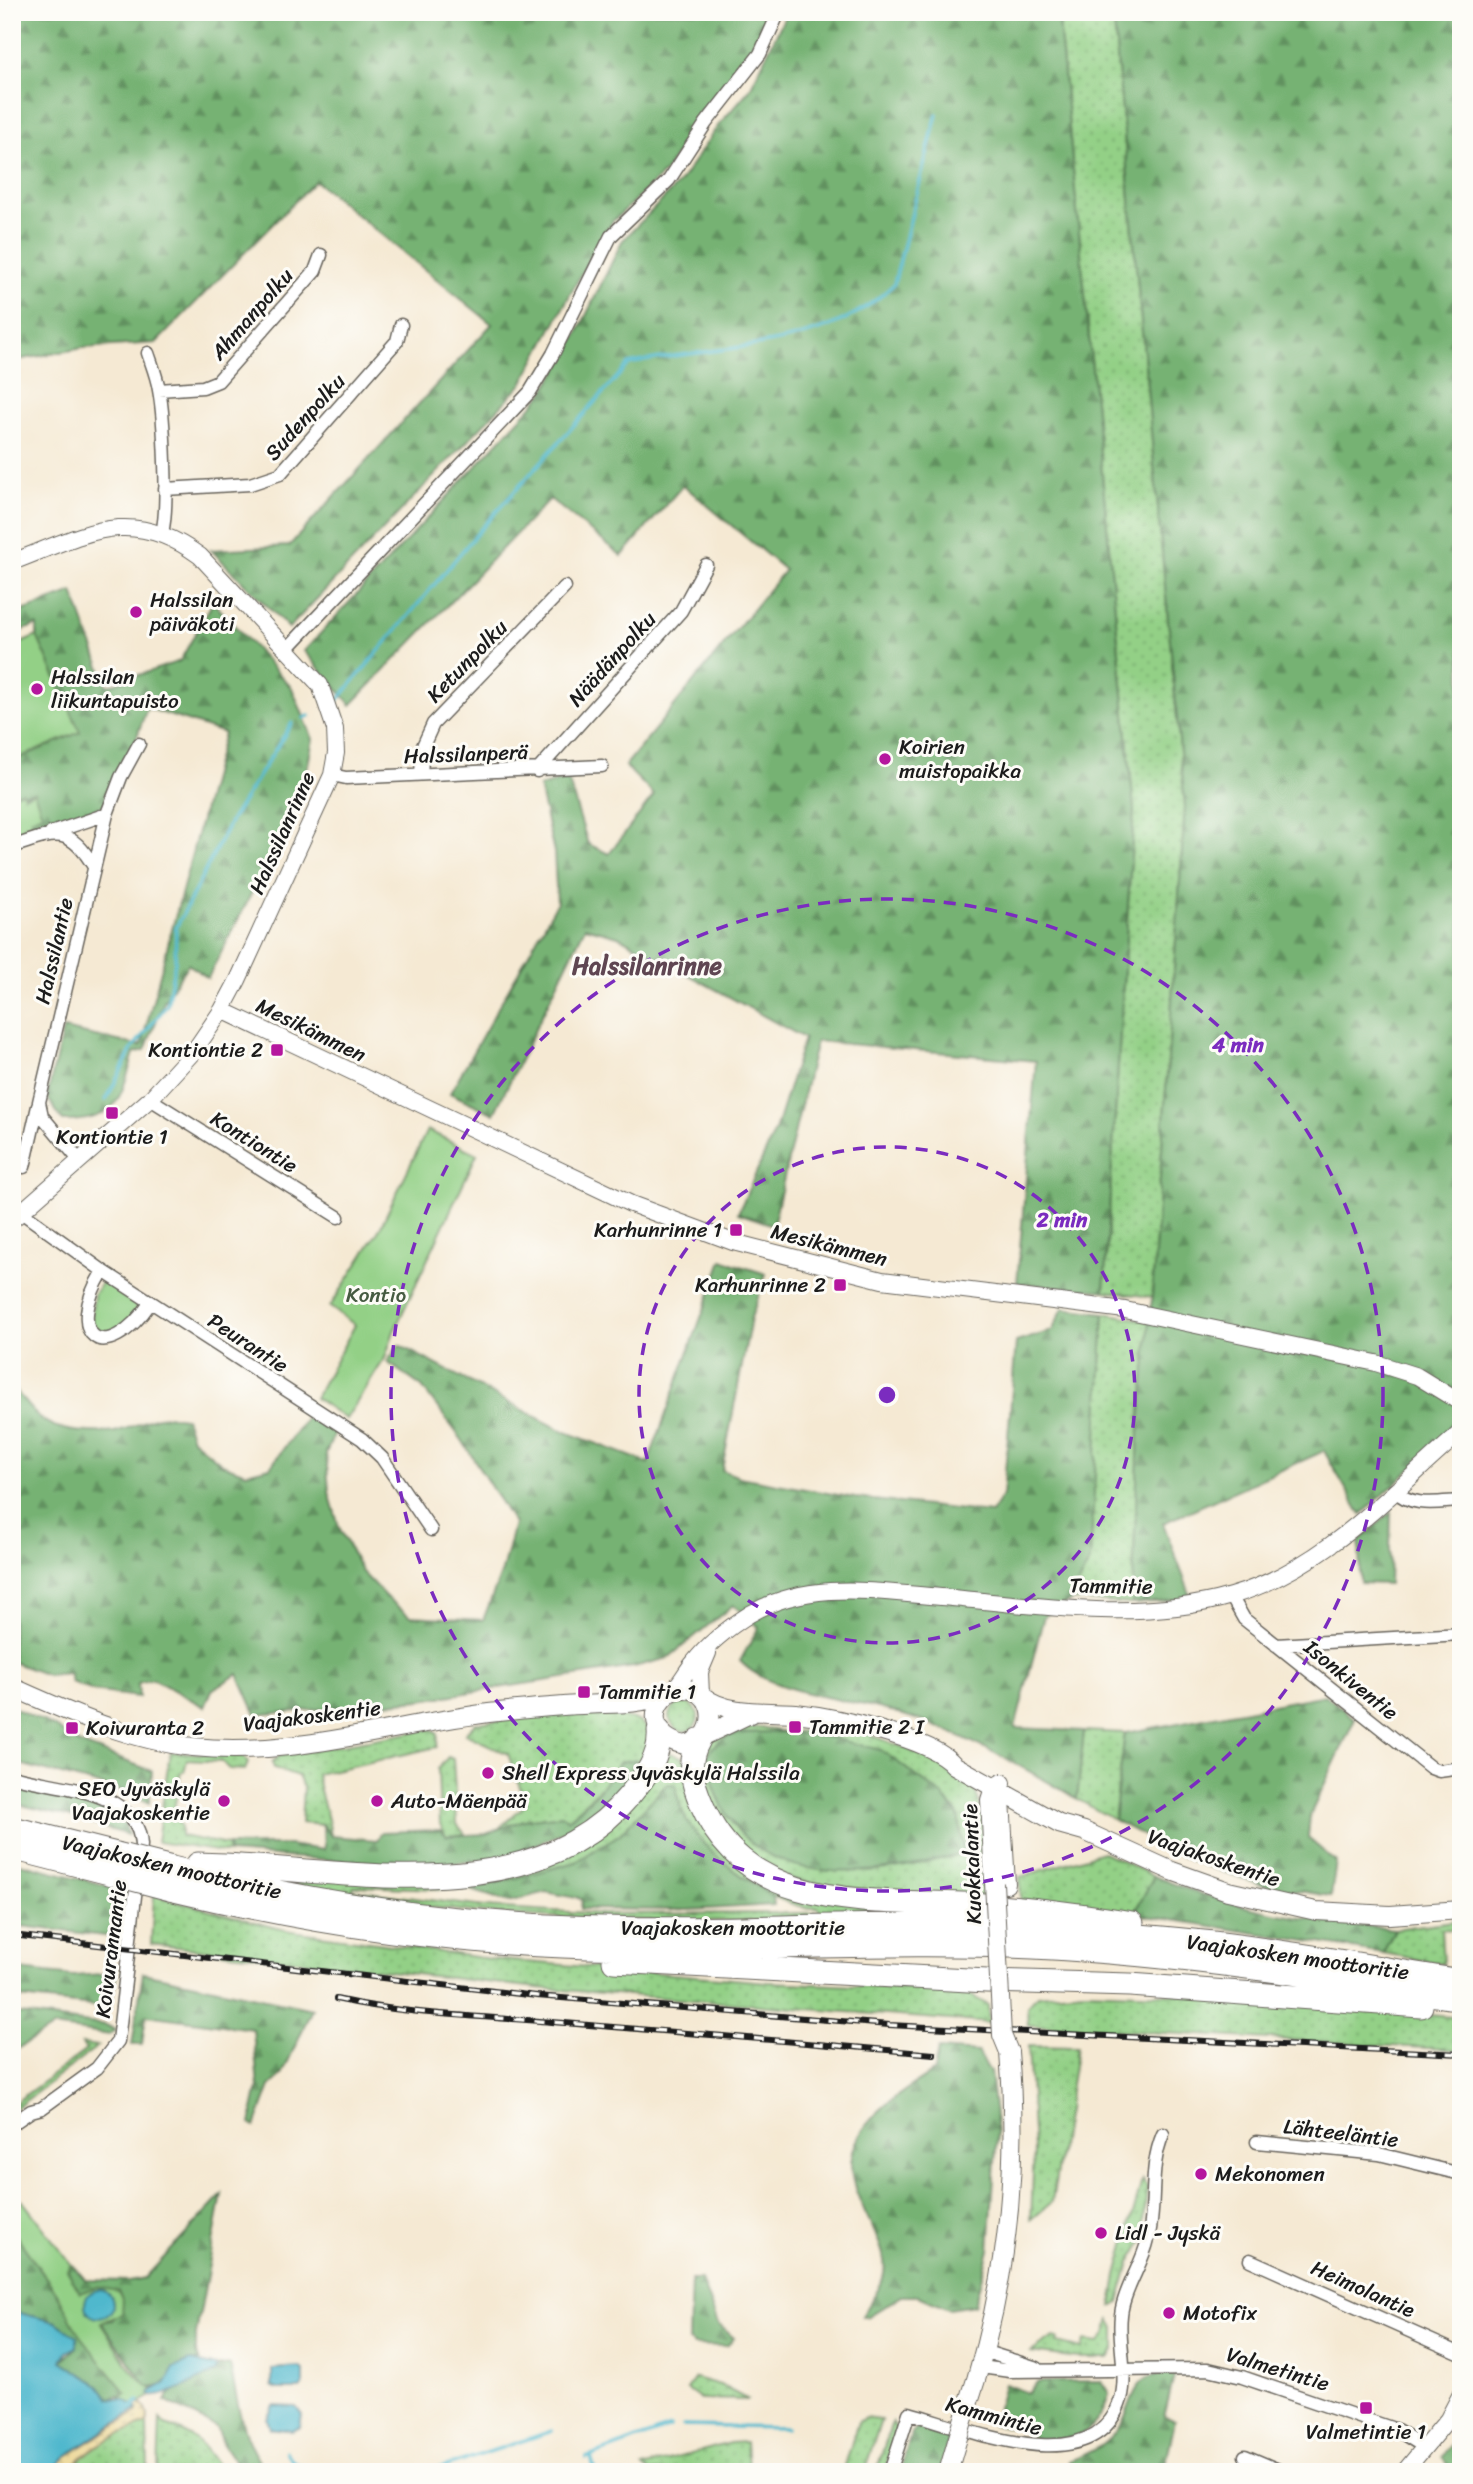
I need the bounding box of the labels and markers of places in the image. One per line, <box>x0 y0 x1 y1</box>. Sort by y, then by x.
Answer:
place label: Halssilan päiväkoti <box>149 581 236 643</box>
marker: Halssilan päiväkoti <box>128 604 144 620</box>
place label: Halssilan liikuntapuisto <box>51 658 179 720</box>
marker: Halssilan liikuntapuisto <box>29 681 45 697</box>
place label: Koirien muistopaikka <box>899 728 1021 790</box>
marker: Koirien muistopaikka <box>877 751 893 767</box>
place label: Kontiontie 2 <box>148 1031 263 1069</box>
marker: Kontiontie 2 <box>269 1042 285 1058</box>
marker: Kontiontie 1 <box>104 1105 120 1121</box>
place label: Kontiontie 1 <box>56 1118 168 1156</box>
place label: Karhunrinne 1 <box>594 1211 722 1249</box>
marker: Karhunrinne 1 <box>728 1222 744 1238</box>
place label: Karhunrinne 2 <box>695 1266 826 1304</box>
marker: Karhunrinne 2 <box>832 1277 848 1293</box>
centre of rings <box>875 1383 899 1407</box>
place label: Tammitie 1 <box>598 1673 696 1711</box>
marker: Tammitie 1 <box>576 1684 592 1700</box>
place label: Tammitie 2 I <box>809 1708 925 1746</box>
place label: Koivuranta 2 <box>86 1709 204 1747</box>
marker: Tammitie 2 I <box>787 1719 803 1735</box>
marker: Koivuranta 2 <box>64 1720 80 1736</box>
place label: Shell Express Jyväskylä Halssila <box>502 1754 800 1792</box>
marker: Shell Express Jyväskylä Halssila <box>480 1765 496 1781</box>
place label: SEO Jyväskylä Vaajakoskentie <box>72 1770 211 1832</box>
place label: Auto-Mäenpää <box>390 1782 528 1820</box>
marker: SEO Jyväskylä Vaajakoskentie <box>216 1793 232 1809</box>
marker: Auto-Mäenpää <box>369 1793 385 1809</box>
place label: Mekonomen <box>1215 2155 1325 2193</box>
marker: Mekonomen <box>1193 2166 1209 2182</box>
place label: Lidl - Jyskä <box>1115 2214 1222 2252</box>
marker: Lidl - Jyskä <box>1093 2225 1109 2241</box>
place label: Motofix <box>1183 2294 1257 2332</box>
marker: Motofix <box>1161 2305 1177 2321</box>
marker: Valmetintie 1 <box>1358 2400 1374 2416</box>
place label: Valmetintie 1 <box>1306 2413 1426 2451</box>

